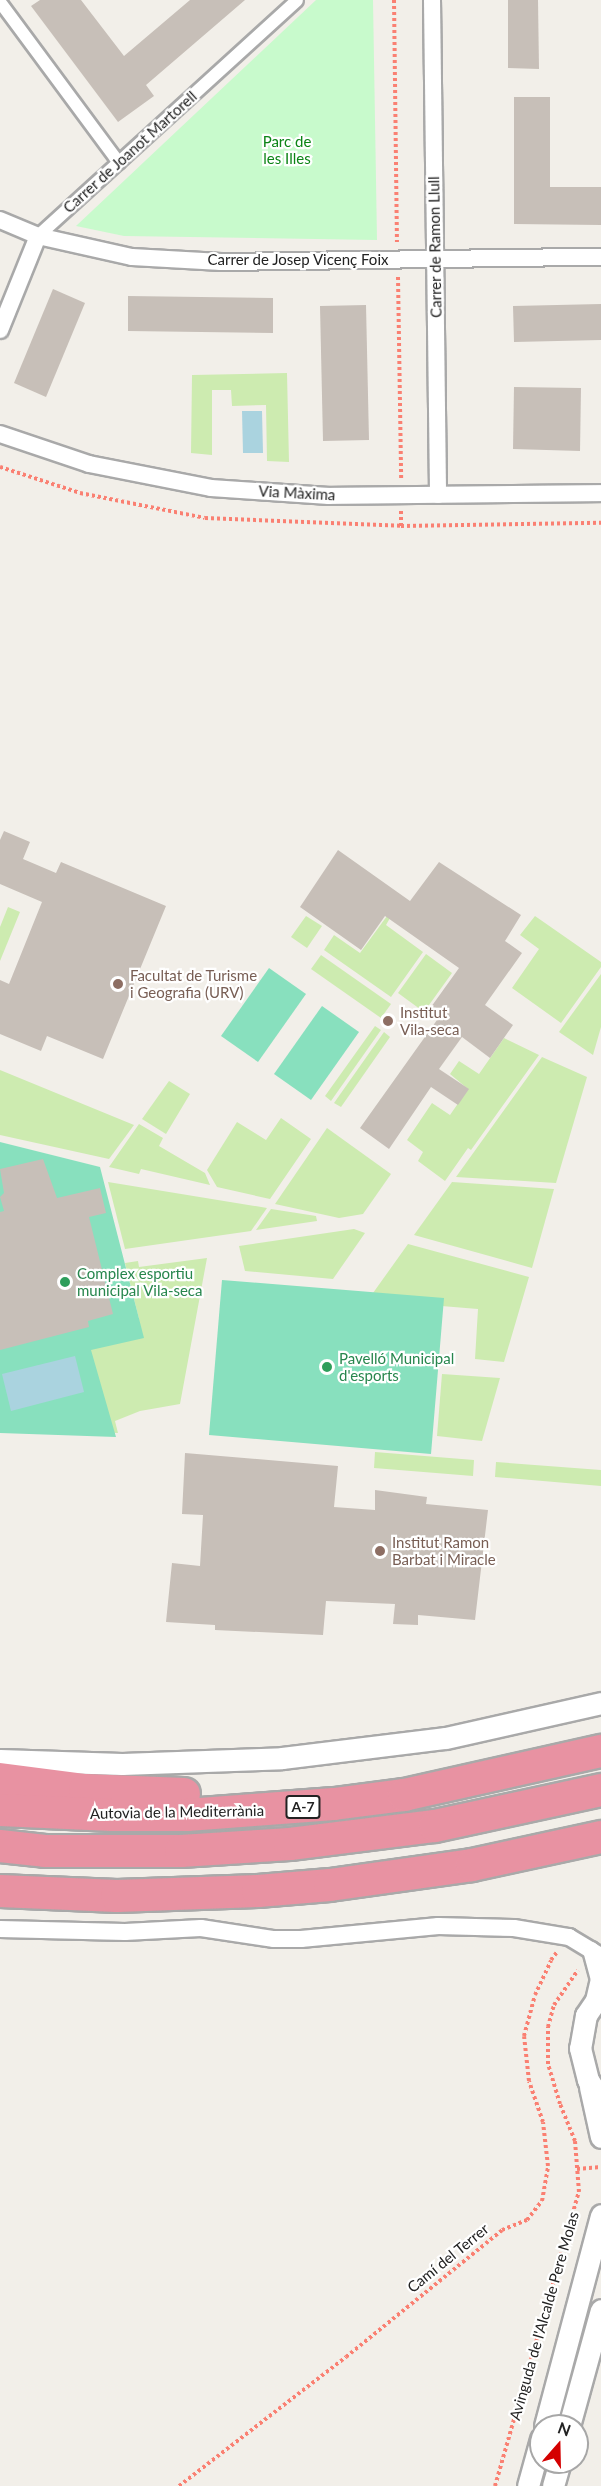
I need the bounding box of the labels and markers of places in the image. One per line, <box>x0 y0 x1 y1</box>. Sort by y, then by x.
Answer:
place label: Facultat de Turisme i Geografia (URV) <box>130 966 258 1001</box>
marker: Facultat de Turisme i Geografia (URV) <box>111 977 125 991</box>
place label: Institut Vila-seca <box>400 1003 459 1038</box>
marker: Institut Vila-seca <box>381 1014 395 1028</box>
place label: Complex esportiu municipal Vila-seca <box>77 1264 203 1299</box>
marker: Complex esportiu municipal Vila-seca <box>58 1275 72 1289</box>
place label: Pavelló Municipal d'esports <box>339 1349 454 1384</box>
marker: Pavelló Municipal d'esports <box>320 1360 334 1374</box>
place label: Institut Ramon Barbat i Miracle <box>392 1533 496 1568</box>
marker: Institut Ramon Barbat i Miracle <box>373 1544 387 1558</box>

